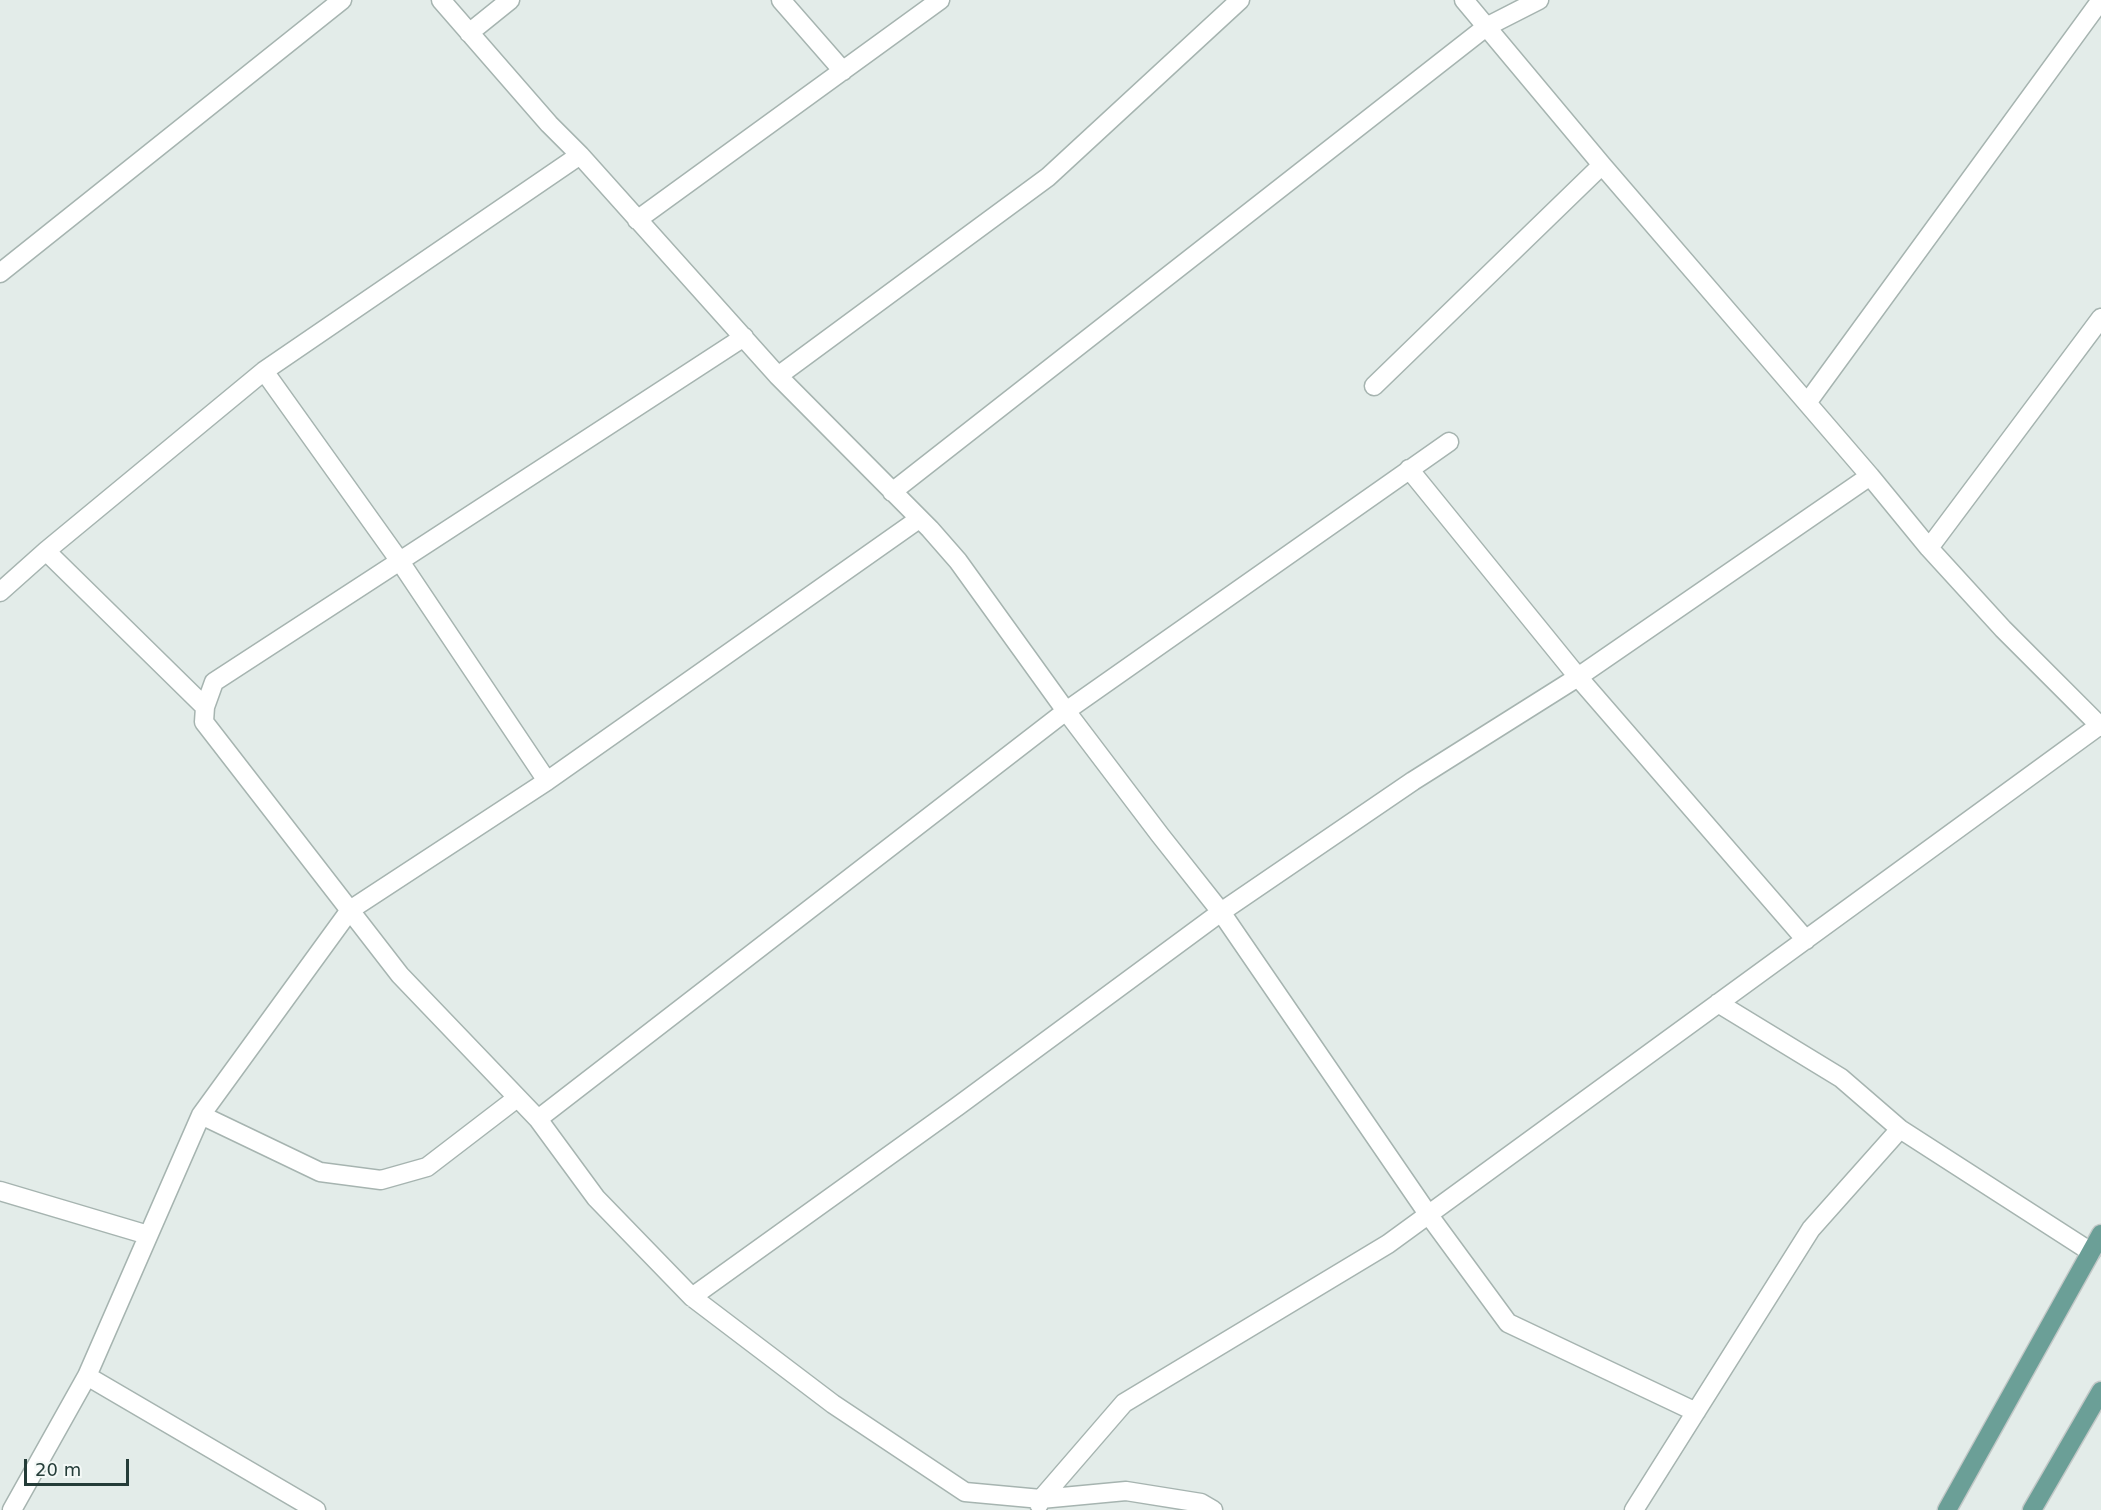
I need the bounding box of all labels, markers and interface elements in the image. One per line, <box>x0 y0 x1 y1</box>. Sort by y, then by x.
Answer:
scale bar <box>27 1447 132 1485</box>
text: 20 m <box>35 1459 81 1480</box>

